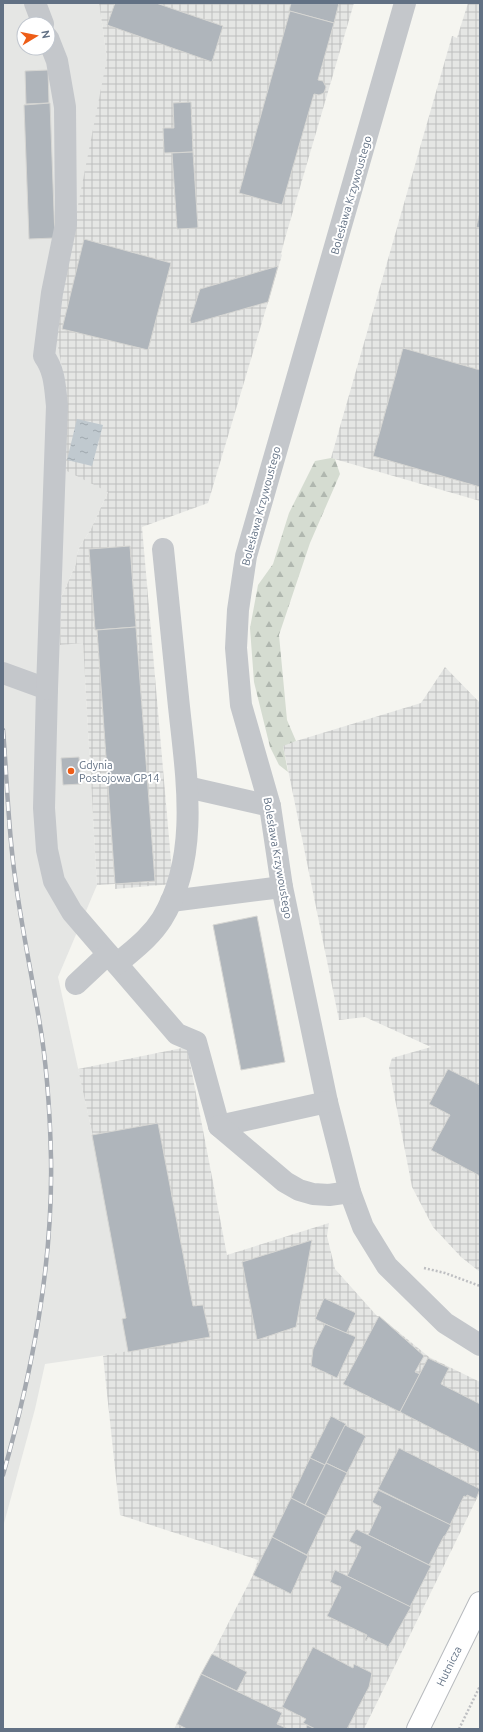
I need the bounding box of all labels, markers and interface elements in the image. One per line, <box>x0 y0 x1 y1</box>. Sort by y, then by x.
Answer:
north arrow <box>16 16 56 56</box>
text: N <box>39 29 52 39</box>
street label: Bolesława Krzywoustego <box>328 134 374 256</box>
street label: Bolesława Krzywoustego <box>239 445 283 567</box>
place label: Gdynia Postojowa GP14 <box>79 759 159 784</box>
marker: Gdynia Postojowa GP14 <box>66 766 76 776</box>
street label: Bolesława Krzywoustego <box>261 796 295 920</box>
street label: Hutnicza <box>434 1644 464 1688</box>

